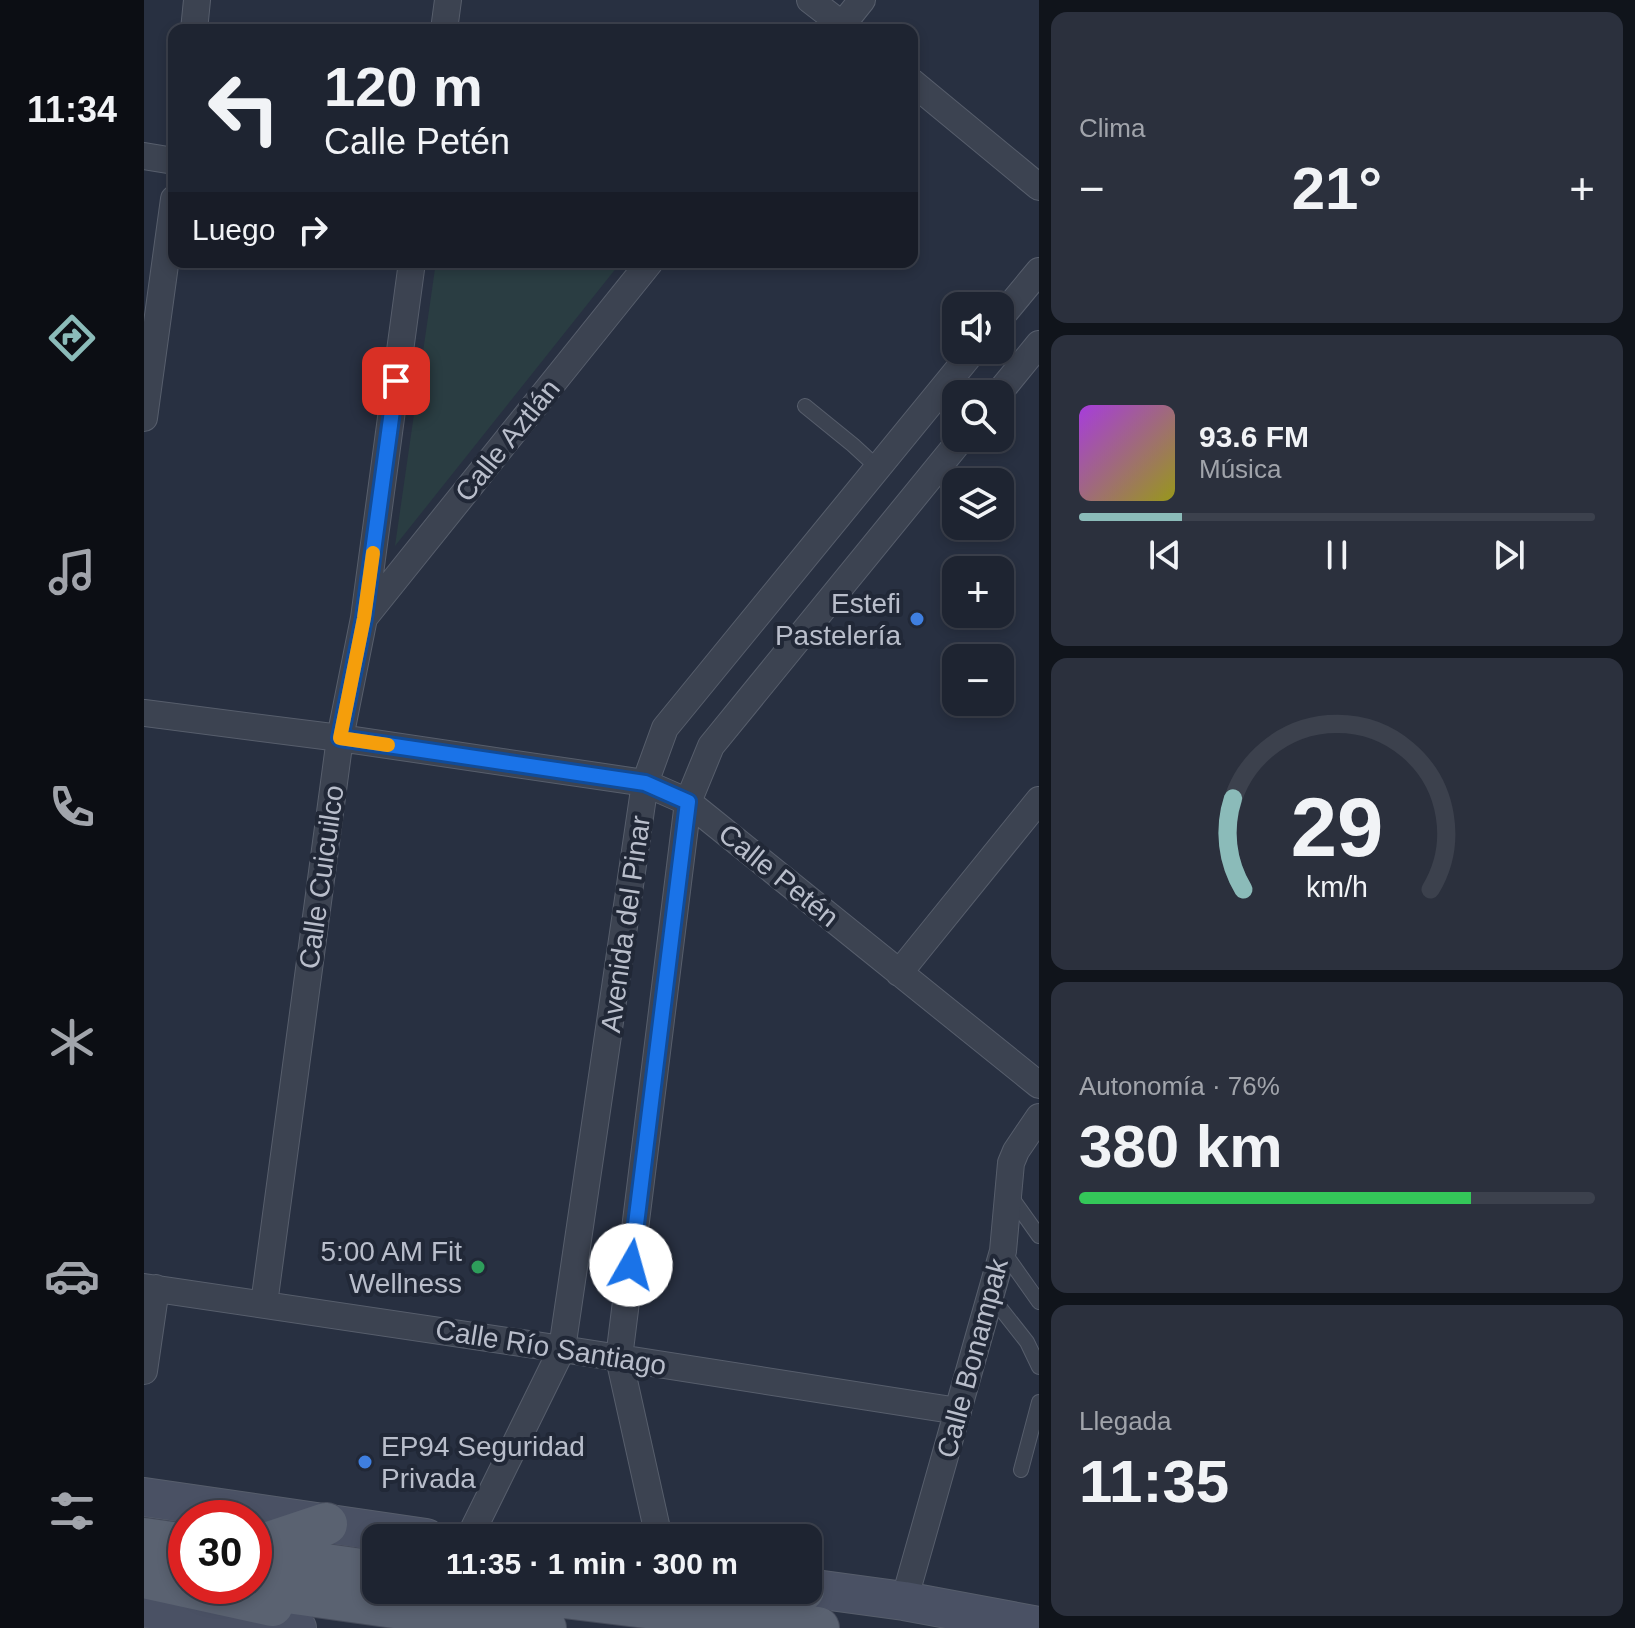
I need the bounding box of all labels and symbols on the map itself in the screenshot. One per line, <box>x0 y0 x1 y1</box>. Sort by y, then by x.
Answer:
pin <box>362 347 430 415</box>
street label: Calle Aztlán <box>449 373 566 508</box>
place label: Estefi Pastelería <box>775 588 901 651</box>
marker: Estefi Pastelería <box>908 610 926 628</box>
street label: Calle Cuicuilco <box>293 783 350 971</box>
street label: Avenida del Pinar <box>595 813 656 1035</box>
street label: Calle Petén <box>713 818 845 933</box>
position arrow <box>589 1223 673 1307</box>
place label: 5:00 AM Fit Wellness <box>320 1236 462 1299</box>
street label: Calle Bonampak <box>931 1254 1014 1461</box>
marker: 5:00 AM Fit Wellness <box>469 1258 487 1276</box>
street label: Calle Río Santiago <box>433 1314 669 1381</box>
place label: EP94 Seguridad Privada <box>381 1431 585 1494</box>
marker: EP94 Seguridad Privada <box>356 1453 374 1471</box>
speed limit sign: 30 <box>168 1500 272 1604</box>

